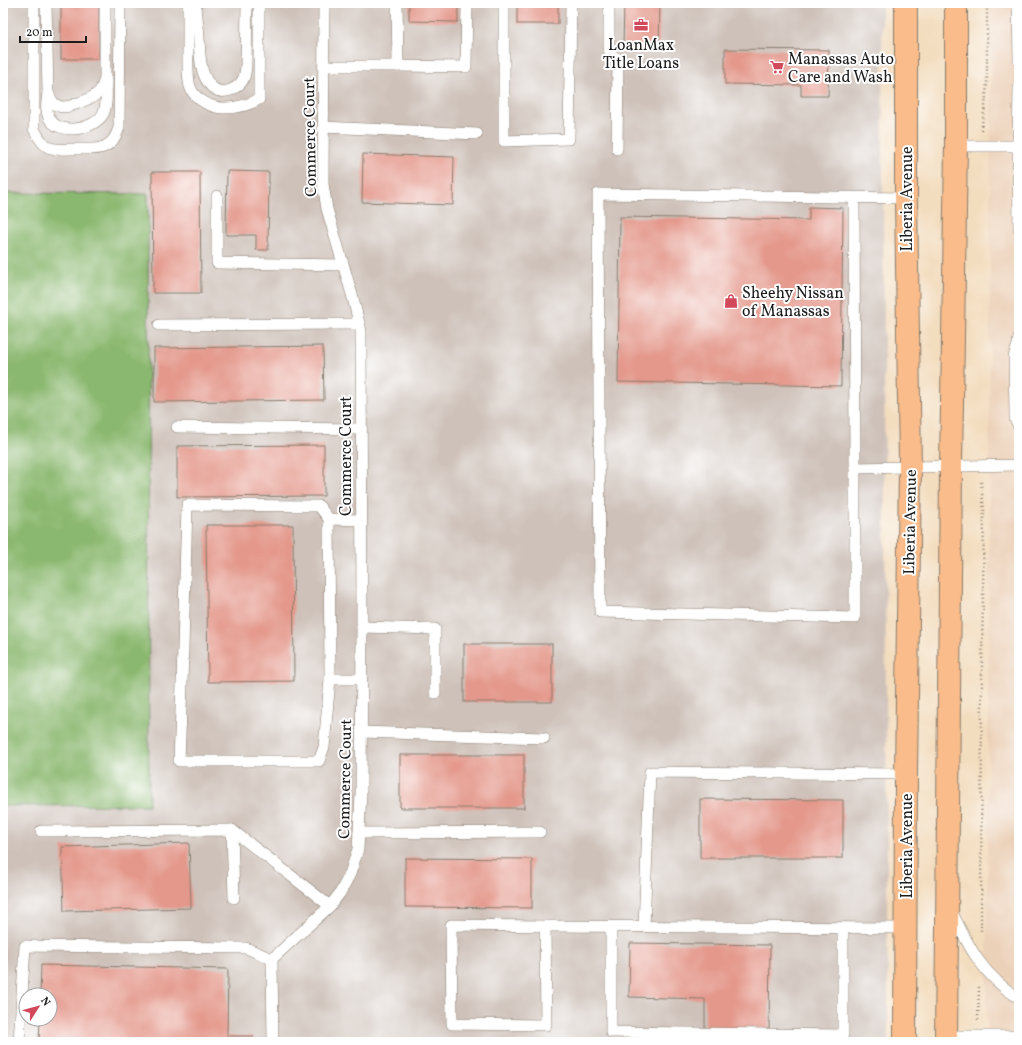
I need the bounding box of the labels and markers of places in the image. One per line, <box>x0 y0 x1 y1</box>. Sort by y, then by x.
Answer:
office icon: LoanMax Title Loans <box>633 17 649 33</box>
place label: LoanMax Title Loans <box>603 35 679 75</box>
place label: Manassas Auto Care and Wash <box>788 49 894 89</box>
supermarket icon: Manassas Auto Care and Wash <box>769 59 785 75</box>
place label: Sheehy Nissan of Manassas <box>742 283 844 323</box>
shop icon: Sheehy Nissan of Manassas <box>723 293 739 309</box>

